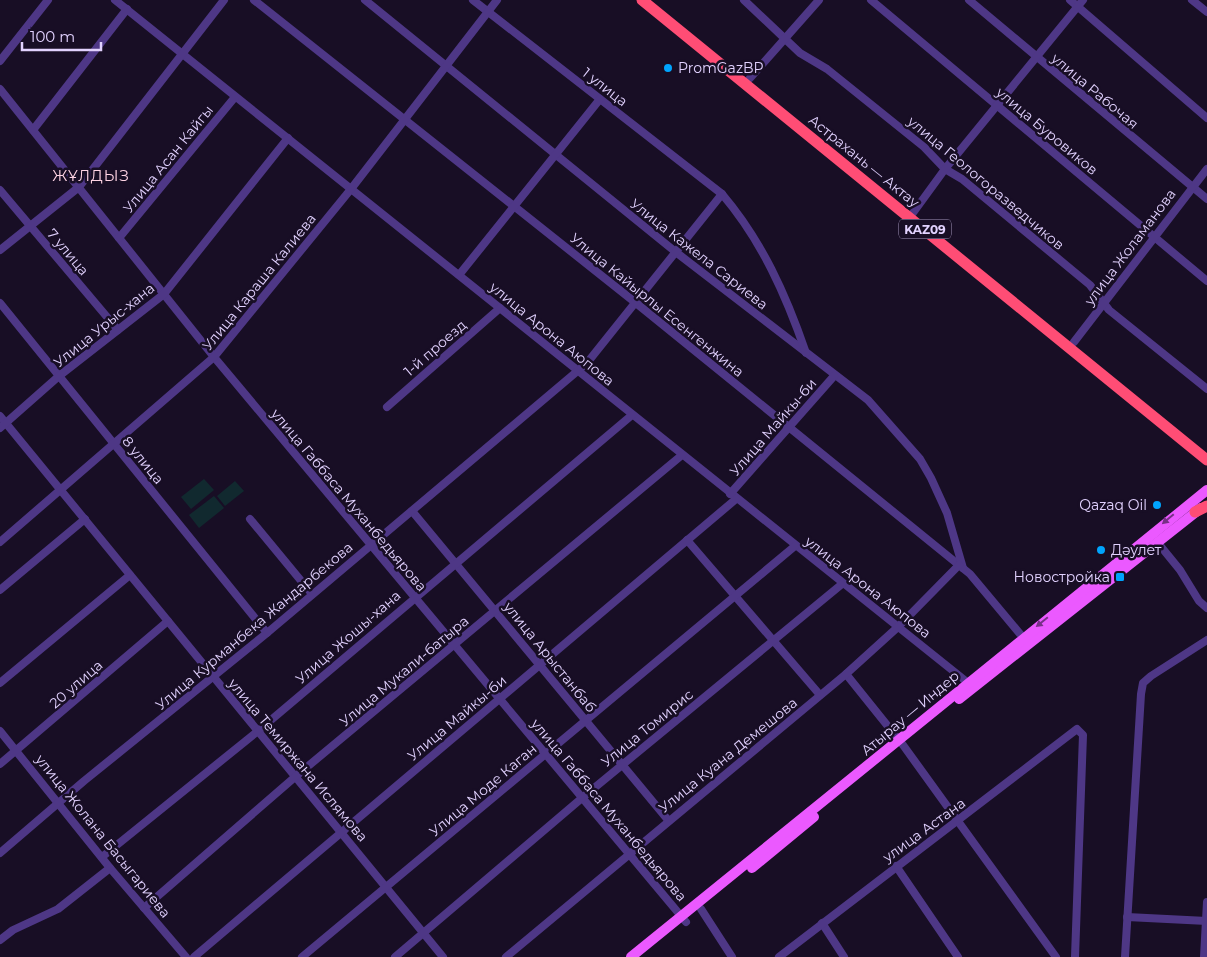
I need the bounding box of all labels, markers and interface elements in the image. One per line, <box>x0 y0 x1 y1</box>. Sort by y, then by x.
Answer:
scale bar <box>22 20 101 52</box>
text: 100 m <box>30 27 75 46</box>
street label: улица Рабочая <box>1047 49 1142 133</box>
place label: PromGazBP <box>678 59 764 77</box>
marker: PromGazBP <box>662 62 674 74</box>
street label: 1 улица <box>579 64 631 110</box>
street label: улица Буровиков <box>992 83 1101 179</box>
street label: Улица Асан Кайгы <box>119 101 217 217</box>
street label: Астрахань — Актау <box>805 111 923 211</box>
street label: улица Геологоразведчиков <box>903 112 1068 254</box>
district label: ЖҰЛДЫЗ <box>52 166 130 185</box>
street label: улица Жоламанова <box>1080 185 1180 310</box>
street label: Улица Кажела Сариева <box>627 195 771 313</box>
street label: Улица Караша Калиева <box>198 210 320 354</box>
road number: KAZ09 <box>899 220 951 238</box>
street label: 7 улица <box>43 225 93 279</box>
street label: Улица Кайырлы Есенгенжина <box>566 229 748 381</box>
street label: улица Арона Аюпова <box>485 278 618 390</box>
street label: Улица Урыс-хана <box>50 279 158 371</box>
street label: 1-й проезд <box>400 316 470 380</box>
street label: Улица Майкы-би <box>726 374 820 480</box>
street label: улица Габбаса Муханбедьярова <box>267 404 431 595</box>
street label: 8 улица <box>118 432 168 488</box>
place label: Qazaq Oil <box>1079 496 1147 514</box>
marker: Qazaq Oil <box>1151 499 1163 511</box>
one-way arrow <box>1162 514 1175 525</box>
street label: улица Арона Аюпова <box>801 532 935 642</box>
street label: Улица Курманбека Жандарбекова <box>152 538 356 714</box>
place label: Дәулет <box>1111 541 1162 559</box>
marker: Дәулет <box>1095 544 1107 556</box>
place label: Новостройка <box>1014 568 1110 586</box>
marker: Новостройка <box>1114 571 1126 583</box>
street label: Улица Жошы-хана <box>292 586 404 688</box>
street label: улица Арыстанбаб <box>499 597 600 716</box>
street label: Улица Мукали-батыра <box>336 612 472 730</box>
one-way arrow <box>1036 617 1049 628</box>
street label: 20 улица <box>46 656 106 712</box>
street label: Атырау — Индер <box>857 667 963 759</box>
street label: Улица Майкы-би <box>404 671 510 765</box>
street label: улица Темиржана Ислямова <box>224 674 372 845</box>
street label: Улица Томирис <box>597 685 697 771</box>
street label: Улица Куана Демешова <box>655 694 801 816</box>
street label: улица Габбаса Муханбедьярова <box>527 714 691 905</box>
street label: Улица Моде Каган <box>426 740 540 840</box>
street label: улица Жолана Басыгариева <box>31 750 174 921</box>
street label: улица Астана <box>878 794 969 867</box>

